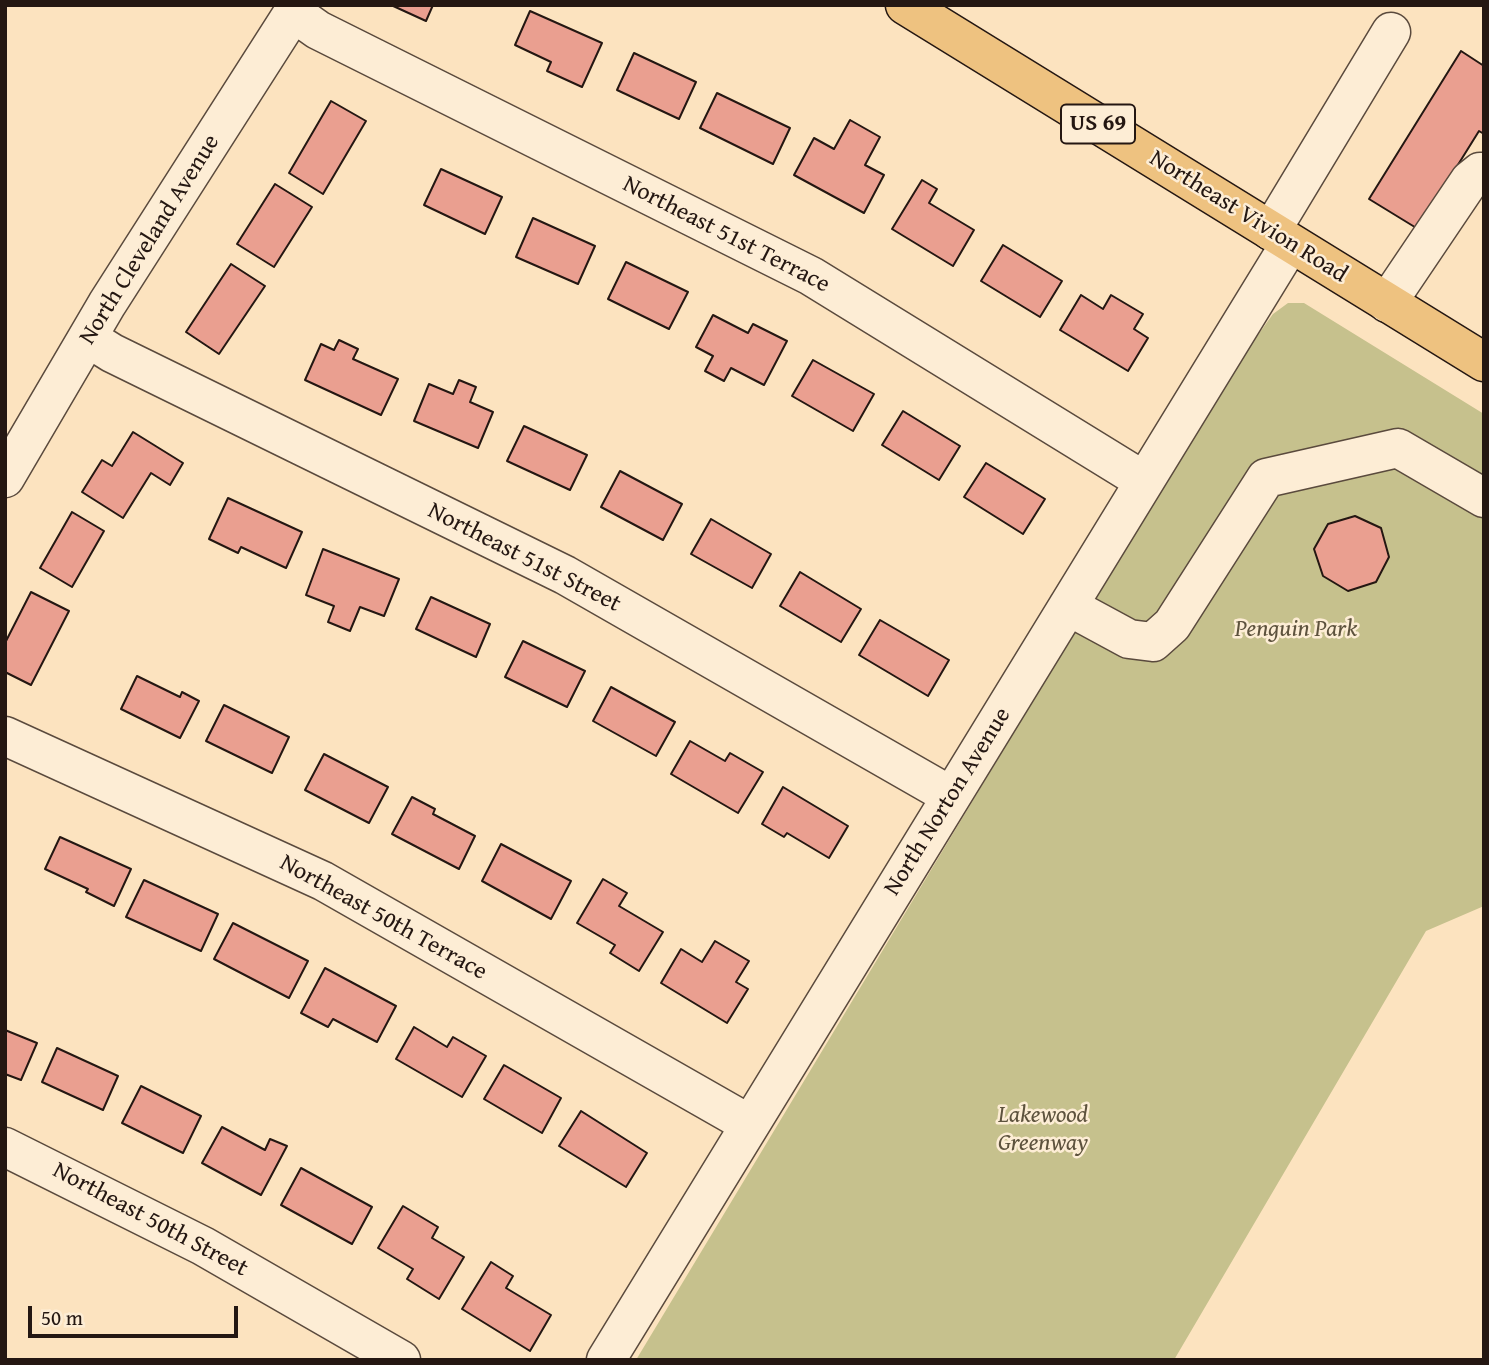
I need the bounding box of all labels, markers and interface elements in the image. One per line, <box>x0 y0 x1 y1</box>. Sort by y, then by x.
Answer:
road number: US 69 <box>1061 105 1135 144</box>
street label: North Cleveland Avenue <box>74 130 226 350</box>
street label: Northeast Vivion Road <box>1144 144 1352 290</box>
street label: Northeast 51st Terrace <box>618 170 834 300</box>
street label: Northeast 51st Street <box>423 497 625 619</box>
park label: Penguin Park <box>1235 616 1357 644</box>
street label: North Norton Avenue <box>879 703 1017 901</box>
street label: Northeast 50th Terrace <box>274 849 492 987</box>
park label: Lakewood Greenway <box>998 1102 1088 1158</box>
street label: Northeast 50th Street <box>48 1156 252 1284</box>
scale bar <box>32 1292 242 1336</box>
text: 50 m <box>41 1302 83 1333</box>

